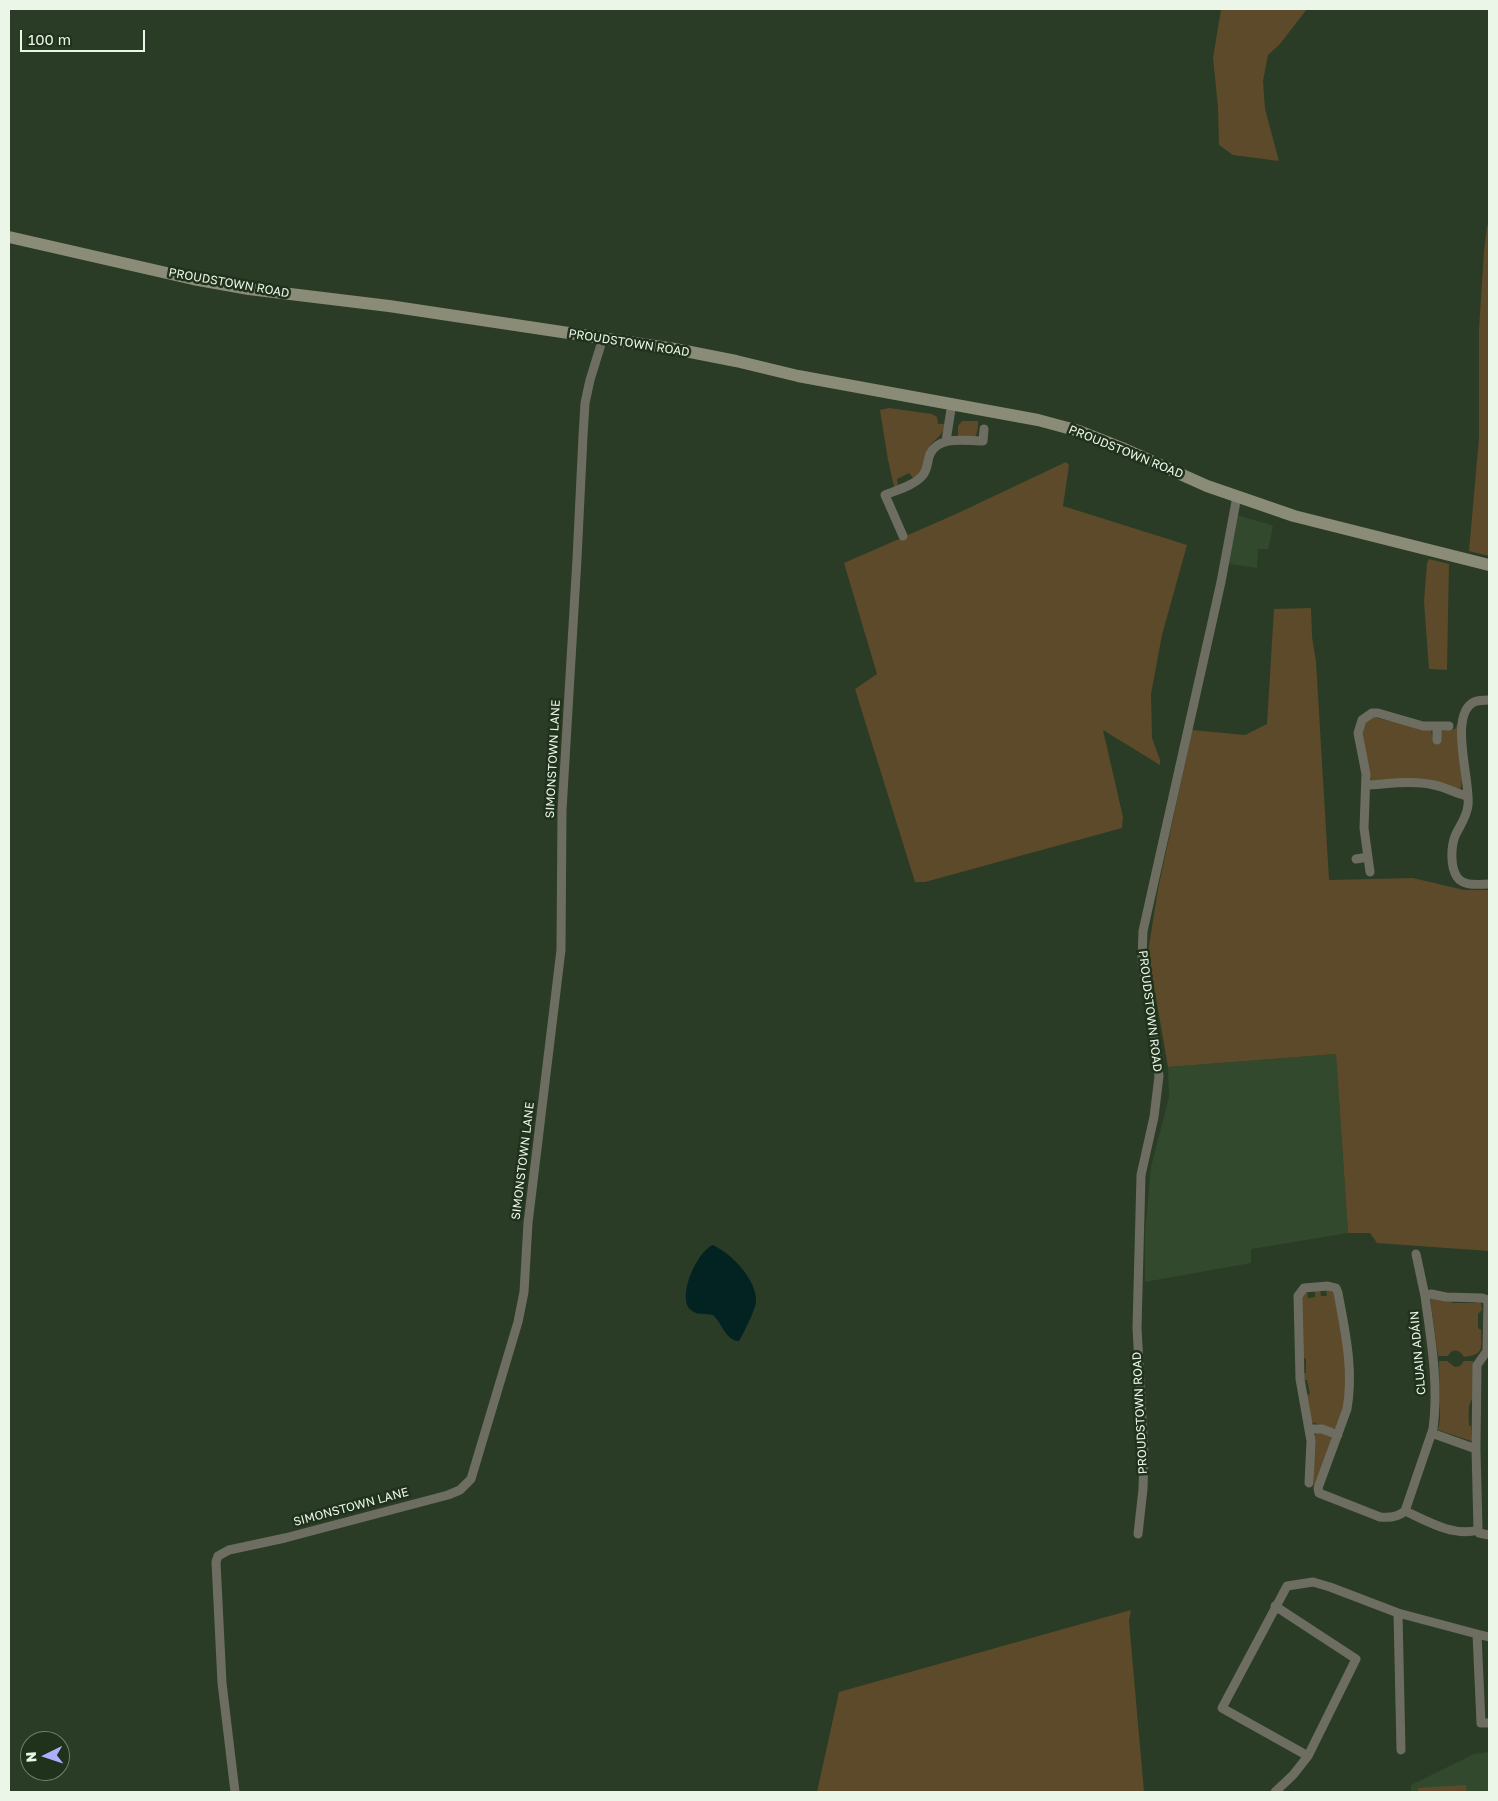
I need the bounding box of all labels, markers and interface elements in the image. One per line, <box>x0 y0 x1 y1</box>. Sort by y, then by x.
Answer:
scale bar <box>22 20 148 52</box>
text: 100 m <box>28 30 71 48</box>
street label: PROUDSTOWN ROAD <box>167 265 291 301</box>
street label: PROUDSTOWN ROAD <box>567 326 691 360</box>
street label: PROUDSTOWN ROAD <box>1067 422 1185 482</box>
street label: SIMONSTOWN LANE <box>543 699 563 819</box>
street label: PROUDSTOWN ROAD <box>1135 949 1165 1073</box>
street label: SIMONSTOWN LANE <box>509 1101 537 1221</box>
street label: CLUAIN ADÁIN <box>1407 1310 1429 1396</box>
street label: PROUDSTOWN ROAD <box>1130 1351 1150 1475</box>
street label: SIMONSTOWN LANE <box>292 1485 410 1529</box>
north arrow <box>20 1731 70 1781</box>
text: N <box>22 1751 39 1763</box>

